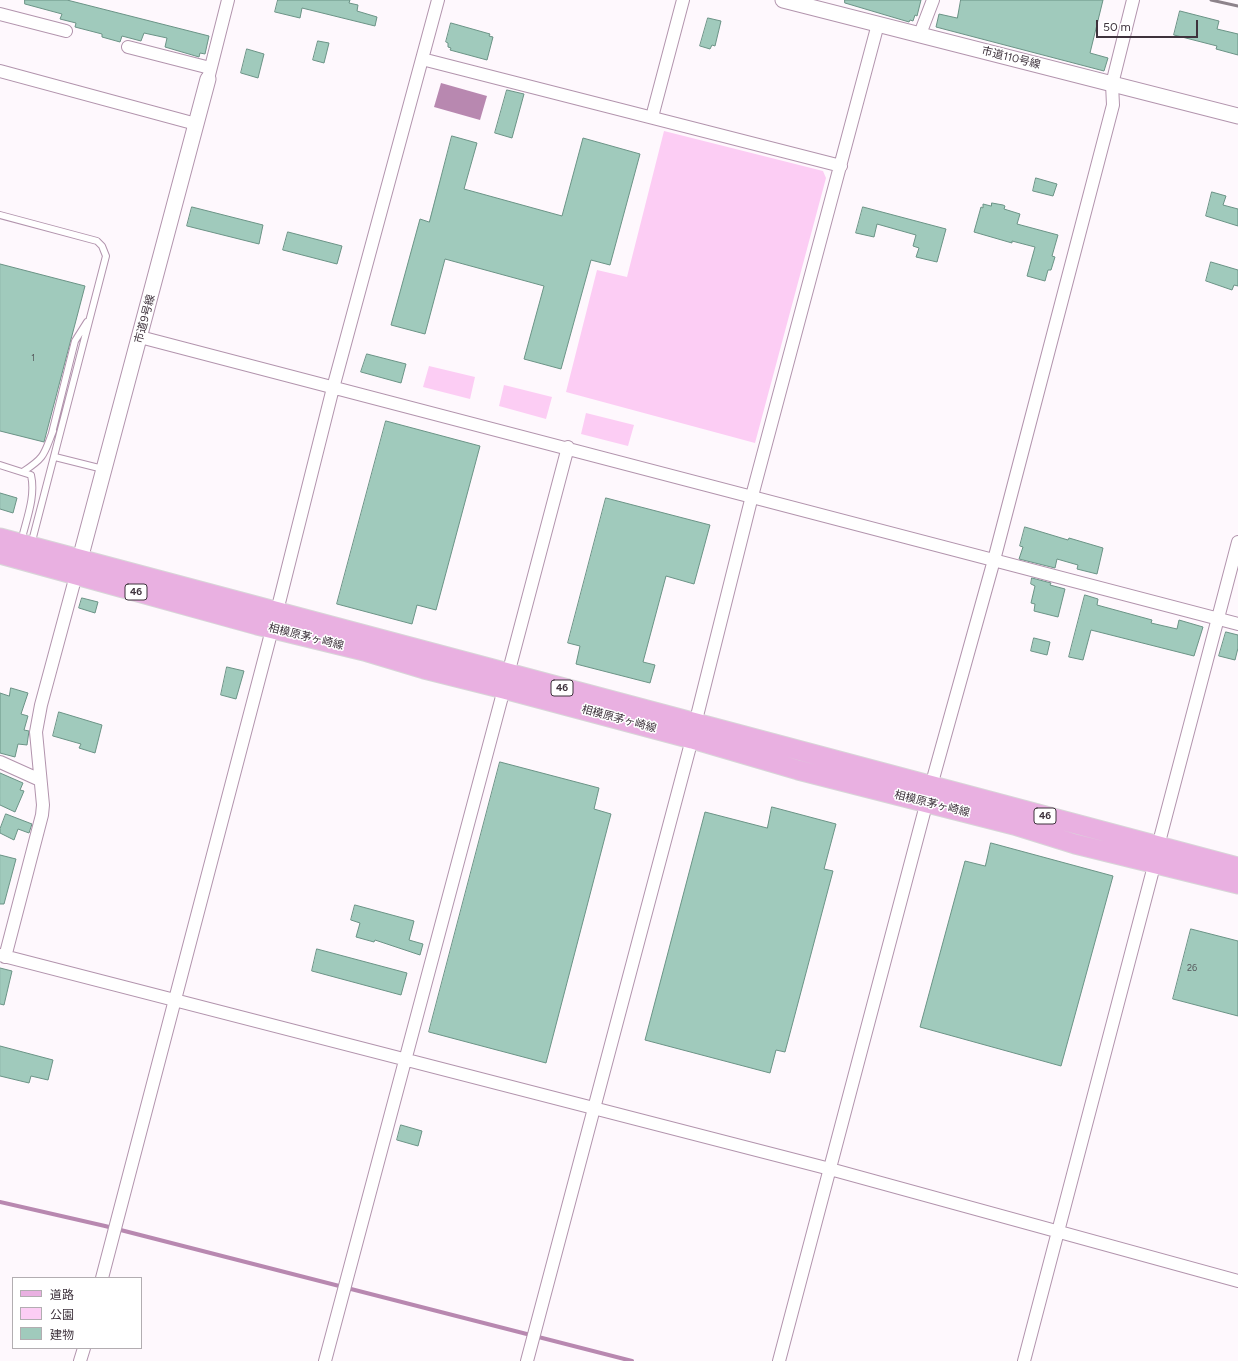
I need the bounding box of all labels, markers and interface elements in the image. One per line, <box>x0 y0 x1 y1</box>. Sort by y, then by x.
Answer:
scale bar <box>1098 12 1200 38</box>
text: 50 m <box>1103 20 1131 34</box>
street label: 市道110号線 <box>980 44 1042 72</box>
street label: 市道9号線 <box>132 293 158 345</box>
house number: 1 <box>31 353 35 363</box>
road number: 46 <box>125 584 147 600</box>
street label: 相模原茅ヶ崎線 <box>267 621 345 653</box>
road number: 46 <box>551 680 573 696</box>
street label: 相模原茅ヶ崎線 <box>580 703 658 735</box>
street label: 相模原茅ヶ崎線 <box>893 788 971 820</box>
road number: 46 <box>1034 808 1056 824</box>
house number: 26 <box>1187 963 1197 973</box>
legend <box>12 1277 142 1349</box>
text: 道路 <box>50 1288 74 1302</box>
text: 公園 <box>50 1308 74 1322</box>
text: 建物 <box>50 1328 74 1342</box>

